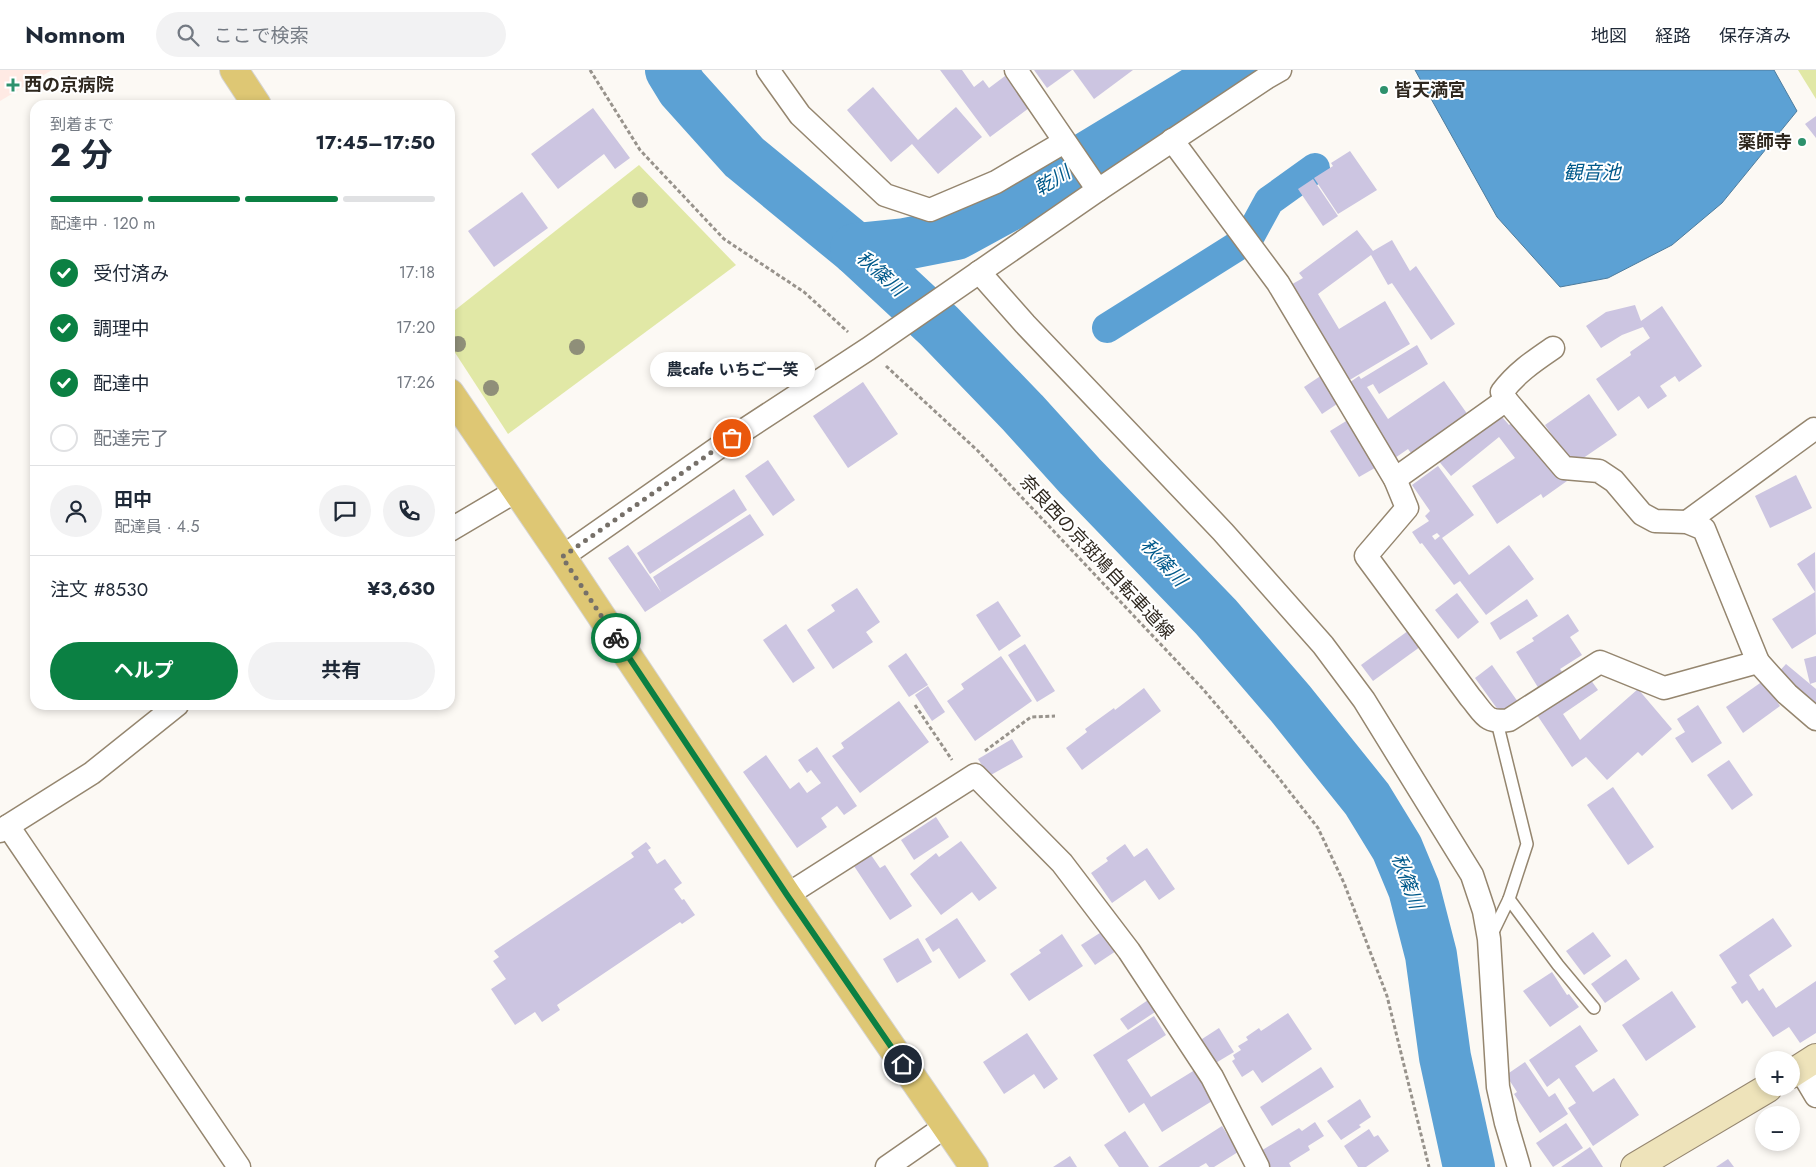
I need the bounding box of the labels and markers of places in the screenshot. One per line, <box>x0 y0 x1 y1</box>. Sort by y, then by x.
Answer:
place label: 西の京病院 <box>24 72 114 98</box>
place label: 皆天満宮 <box>1394 77 1466 103</box>
marker: 西の京病院 <box>6 78 20 92</box>
marker: 皆天満宮 <box>1378 84 1390 96</box>
place label: 薬師寺 <box>1738 129 1792 155</box>
marker: 薬師寺 <box>1796 136 1808 148</box>
callout: 農cafe いちご一笑 <box>650 353 814 388</box>
pin <box>711 417 753 459</box>
pin <box>882 1043 924 1085</box>

